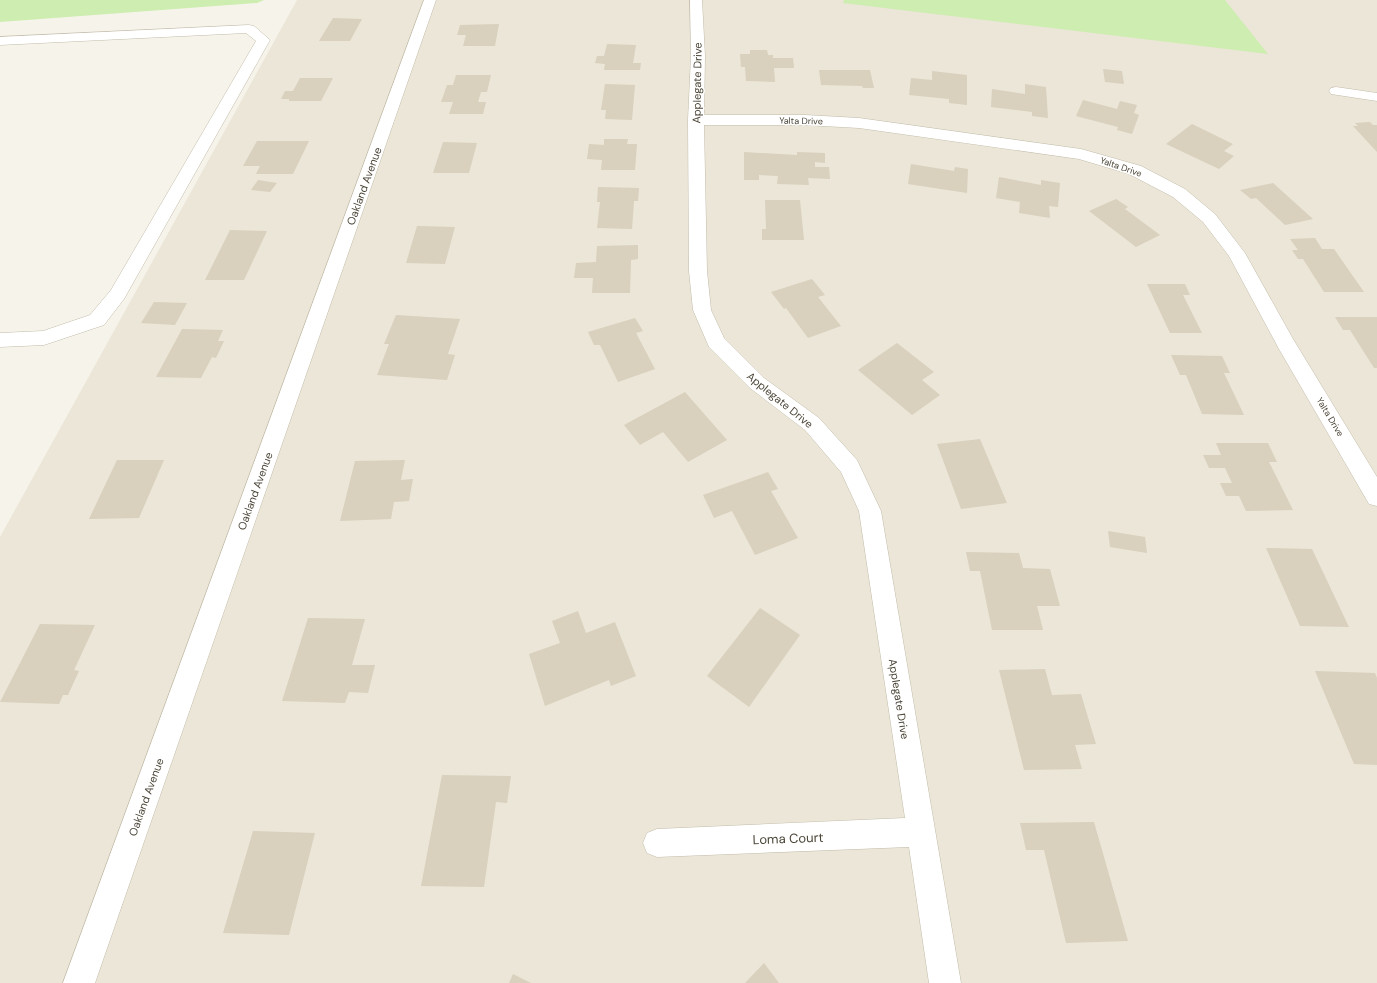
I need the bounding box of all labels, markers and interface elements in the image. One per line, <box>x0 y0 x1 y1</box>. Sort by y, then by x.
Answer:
street label: Applegate Drive <box>689 42 705 124</box>
street label: Yalta Drive <box>779 115 823 127</box>
street label: Oakland Avenue <box>343 145 385 227</box>
street label: Yalta Drive <box>1098 154 1144 180</box>
street label: Applegate Drive <box>744 369 816 431</box>
street label: Yalta Drive <box>1314 395 1346 439</box>
street label: Oakland Avenue <box>234 450 276 532</box>
street label: Applegate Drive <box>886 658 912 740</box>
street label: Oakland Avenue <box>125 756 167 838</box>
street label: Loma Court <box>752 829 824 848</box>

